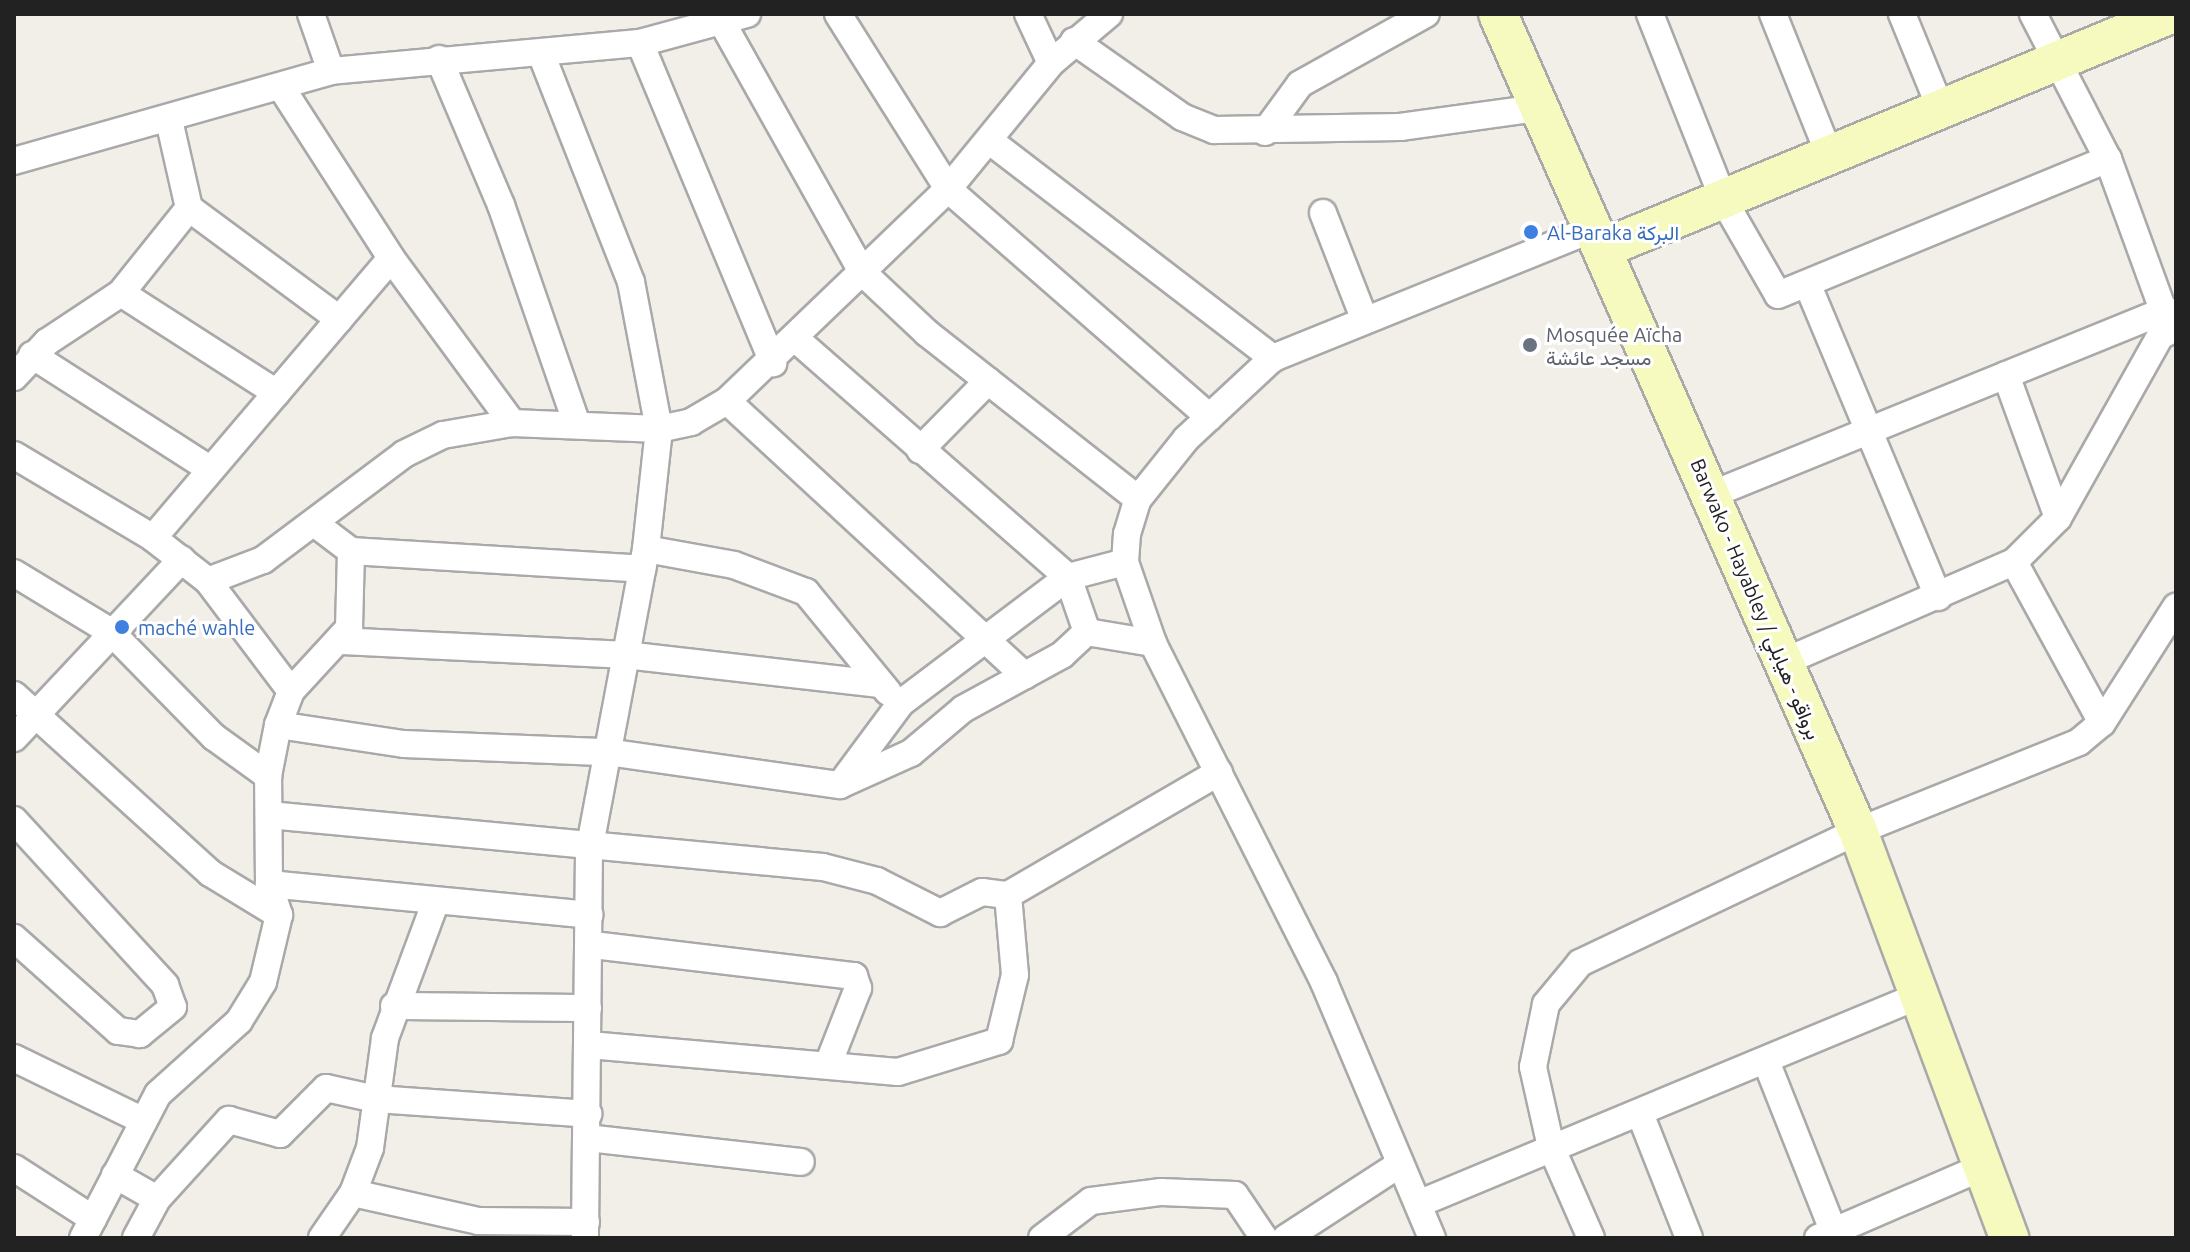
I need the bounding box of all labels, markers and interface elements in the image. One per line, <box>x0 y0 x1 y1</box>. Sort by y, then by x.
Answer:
place label: Al-Baraka البركة <box>1547 220 1679 244</box>
marker: Al-Baraka البركة <box>1522 223 1540 241</box>
place label: Mosquée Aïcha مسجد عائشة <box>1546 322 1682 369</box>
marker: Mosquée Aïcha مسجد عائشة <box>1521 336 1539 354</box>
street label: Barwako - Hayabley / برواقو - هيابلي <box>1686 455 1826 743</box>
place label: maché wahle <box>138 615 255 639</box>
marker: maché wahle <box>113 618 131 636</box>

